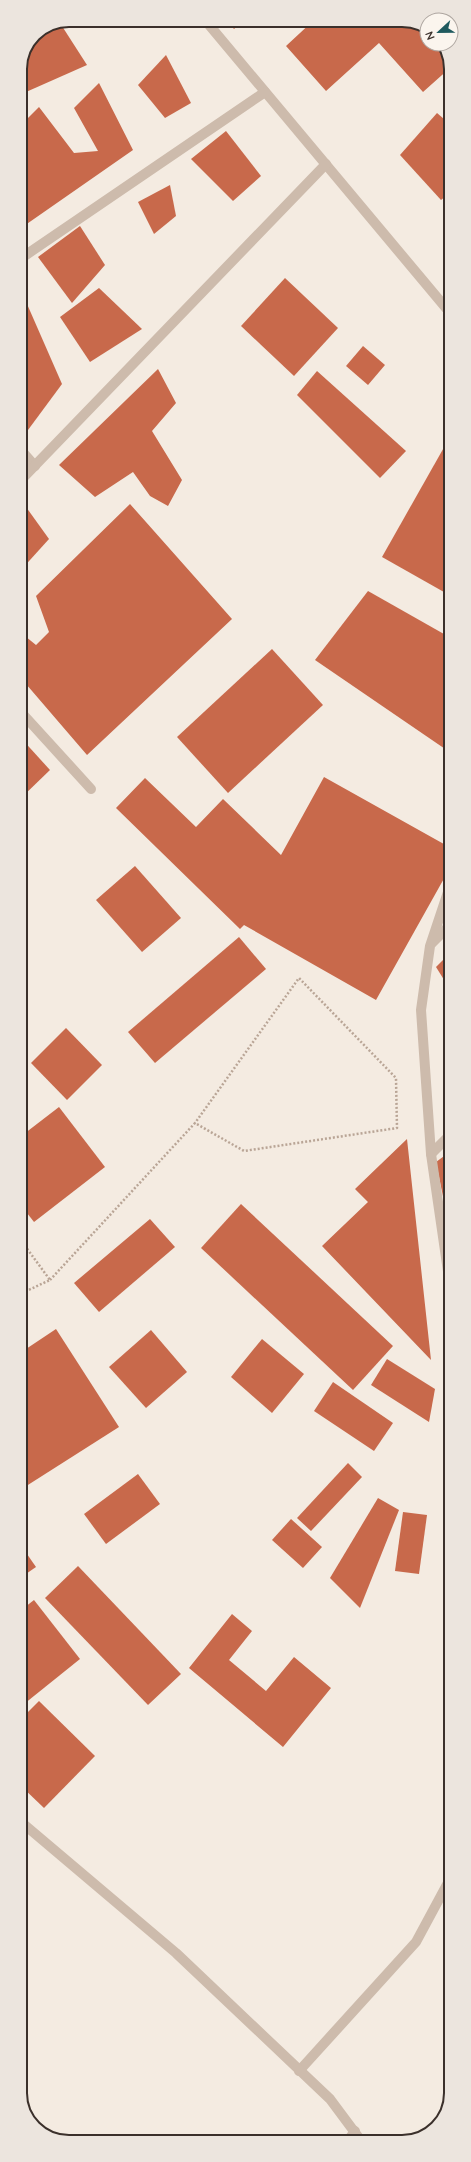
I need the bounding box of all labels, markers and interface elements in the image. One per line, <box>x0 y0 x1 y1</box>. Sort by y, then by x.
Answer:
north arrow <box>419 12 459 52</box>
text: N <box>422 29 438 42</box>

